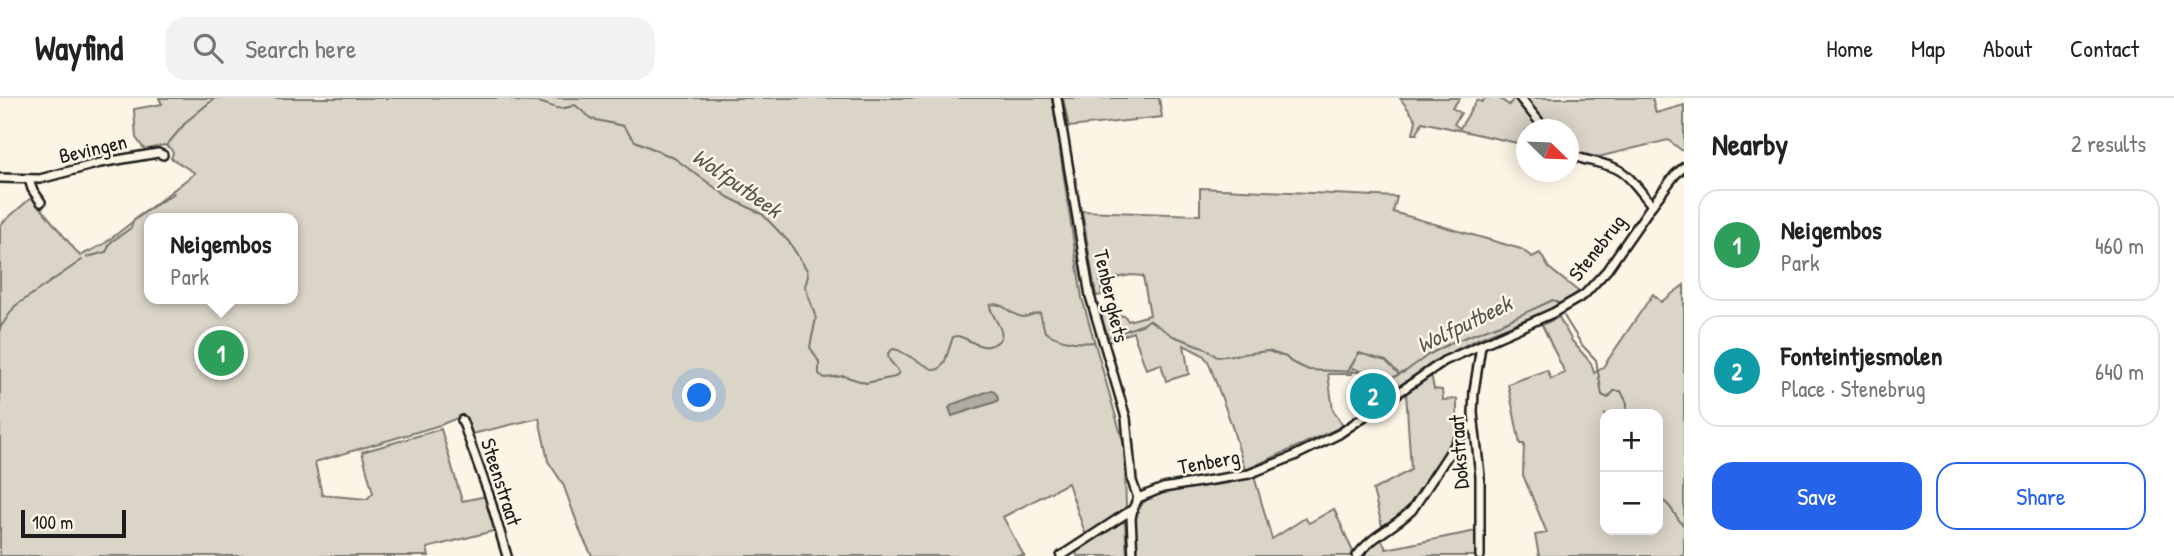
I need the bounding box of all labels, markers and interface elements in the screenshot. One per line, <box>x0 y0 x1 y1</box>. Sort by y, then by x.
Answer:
search box <box>165 17 655 80</box>
text: Wayfind <box>35 26 123 70</box>
icon: search <box>189 29 227 67</box>
text: Search here <box>245 31 356 66</box>
text: Home <box>1826 32 1873 64</box>
text: Map <box>1911 32 1945 64</box>
text: About <box>1983 32 2032 64</box>
text: Contact <box>2070 32 2139 64</box>
north arrow <box>1516 119 1579 182</box>
text: Nearby <box>1712 124 1788 164</box>
street label: Bevingen <box>56 127 130 170</box>
text: 2 results <box>2071 128 2146 159</box>
water label: Wolfputbeek <box>686 141 790 227</box>
street label: Stenebrug <box>1561 208 1632 287</box>
text: Neigembos <box>1781 212 1882 247</box>
popup <box>144 213 298 304</box>
text: Neigembos <box>171 226 271 261</box>
text: 1 <box>1733 230 1741 261</box>
text: 460 m <box>2095 230 2144 261</box>
street label: Tenbergkets <box>1087 247 1136 345</box>
text: Park <box>1781 247 1819 278</box>
text: Park <box>171 261 209 292</box>
water label: Wolfputbeek <box>1411 286 1519 361</box>
pin: 1 <box>198 327 244 379</box>
text: Fonteintjesmolen <box>1781 338 1942 373</box>
text: 2 <box>1732 356 1742 387</box>
text: 640 m <box>2095 356 2144 387</box>
pin: 2 <box>1350 370 1396 422</box>
text: Place · Stenebrug <box>1781 373 1925 404</box>
your location <box>682 378 716 412</box>
map controls <box>1600 409 1663 535</box>
button: + <box>1600 409 1663 472</box>
street label: Dokstraat <box>1441 413 1476 490</box>
street label: Steenstraat <box>474 434 529 530</box>
street label: Tenberg <box>1176 442 1242 481</box>
button: Save <box>1712 462 1922 530</box>
button: Share <box>1936 462 2146 530</box>
button: − <box>1600 472 1663 535</box>
scale bar <box>21 507 126 539</box>
text: 100 m <box>32 509 73 535</box>

